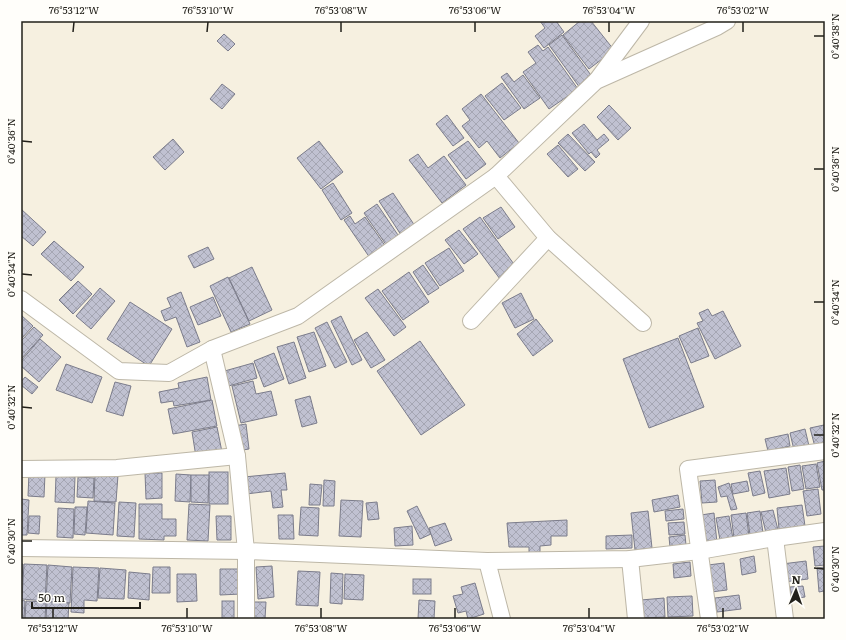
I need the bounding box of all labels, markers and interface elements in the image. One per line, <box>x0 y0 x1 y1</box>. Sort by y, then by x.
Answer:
text: 76°53'12"W <box>49 2 99 17</box>
text: 76°53'10"W <box>182 2 234 17</box>
text: 76°53'08"W <box>315 2 367 17</box>
text: 76°53'06"W <box>449 2 501 17</box>
text: 76°53'04"W <box>583 2 635 17</box>
text: 76°53'02"W <box>717 2 769 17</box>
text: 0°40'38"N <box>827 13 842 59</box>
text: 0°40'36"N <box>3 118 18 164</box>
text: 0°40'36"N <box>827 146 842 192</box>
text: 0°40'34"N <box>3 251 18 297</box>
text: 0°40'34"N <box>827 279 842 325</box>
text: 0°40'32"N <box>3 384 18 430</box>
text: 0°40'32"N <box>827 412 842 458</box>
text: 0°40'30"N <box>3 518 18 564</box>
text: 0°40'30"N <box>827 546 842 592</box>
north arrow <box>776 570 816 610</box>
text: N <box>791 571 801 587</box>
scale bar <box>32 584 140 610</box>
text: 50 m <box>38 588 65 606</box>
text: 76°53'12"W <box>28 620 78 635</box>
text: 76°53'10"W <box>161 620 213 635</box>
text: 76°53'08"W <box>295 620 347 635</box>
text: 76°53'06"W <box>429 620 481 635</box>
text: 76°53'04"W <box>563 620 615 635</box>
text: 76°53'02"W <box>697 620 749 635</box>

